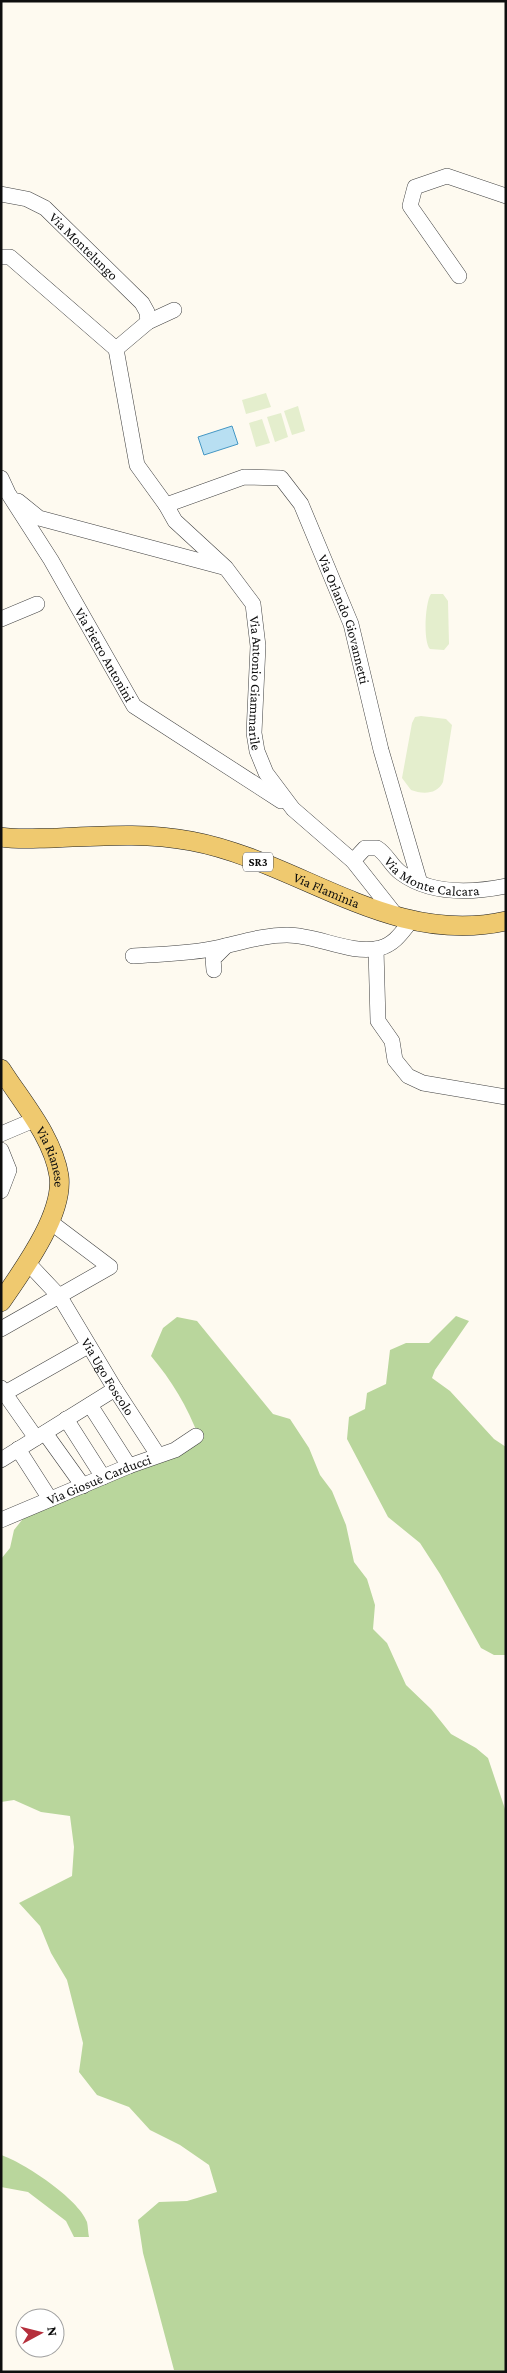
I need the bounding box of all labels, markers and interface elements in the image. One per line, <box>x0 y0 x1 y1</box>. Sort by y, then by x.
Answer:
street label: Via Montelungo <box>46 209 122 283</box>
street label: Via Orlando Giovannetti <box>315 552 373 686</box>
street label: Via Pietro Antonini <box>72 605 138 705</box>
street label: Via Antonio Giammarile <box>246 615 266 752</box>
road number: SR3 <box>243 852 273 872</box>
street label: Via Monte Calcara <box>381 853 480 899</box>
street label: Via Flaminia <box>291 869 362 911</box>
street label: Via Rianese <box>33 1123 67 1187</box>
street label: Via Ugo Foscolo <box>78 1335 138 1418</box>
street label: Via Giosuè Carducci <box>44 1451 153 1508</box>
north arrow <box>15 2308 65 2358</box>
text: N <box>44 2326 61 2338</box>

